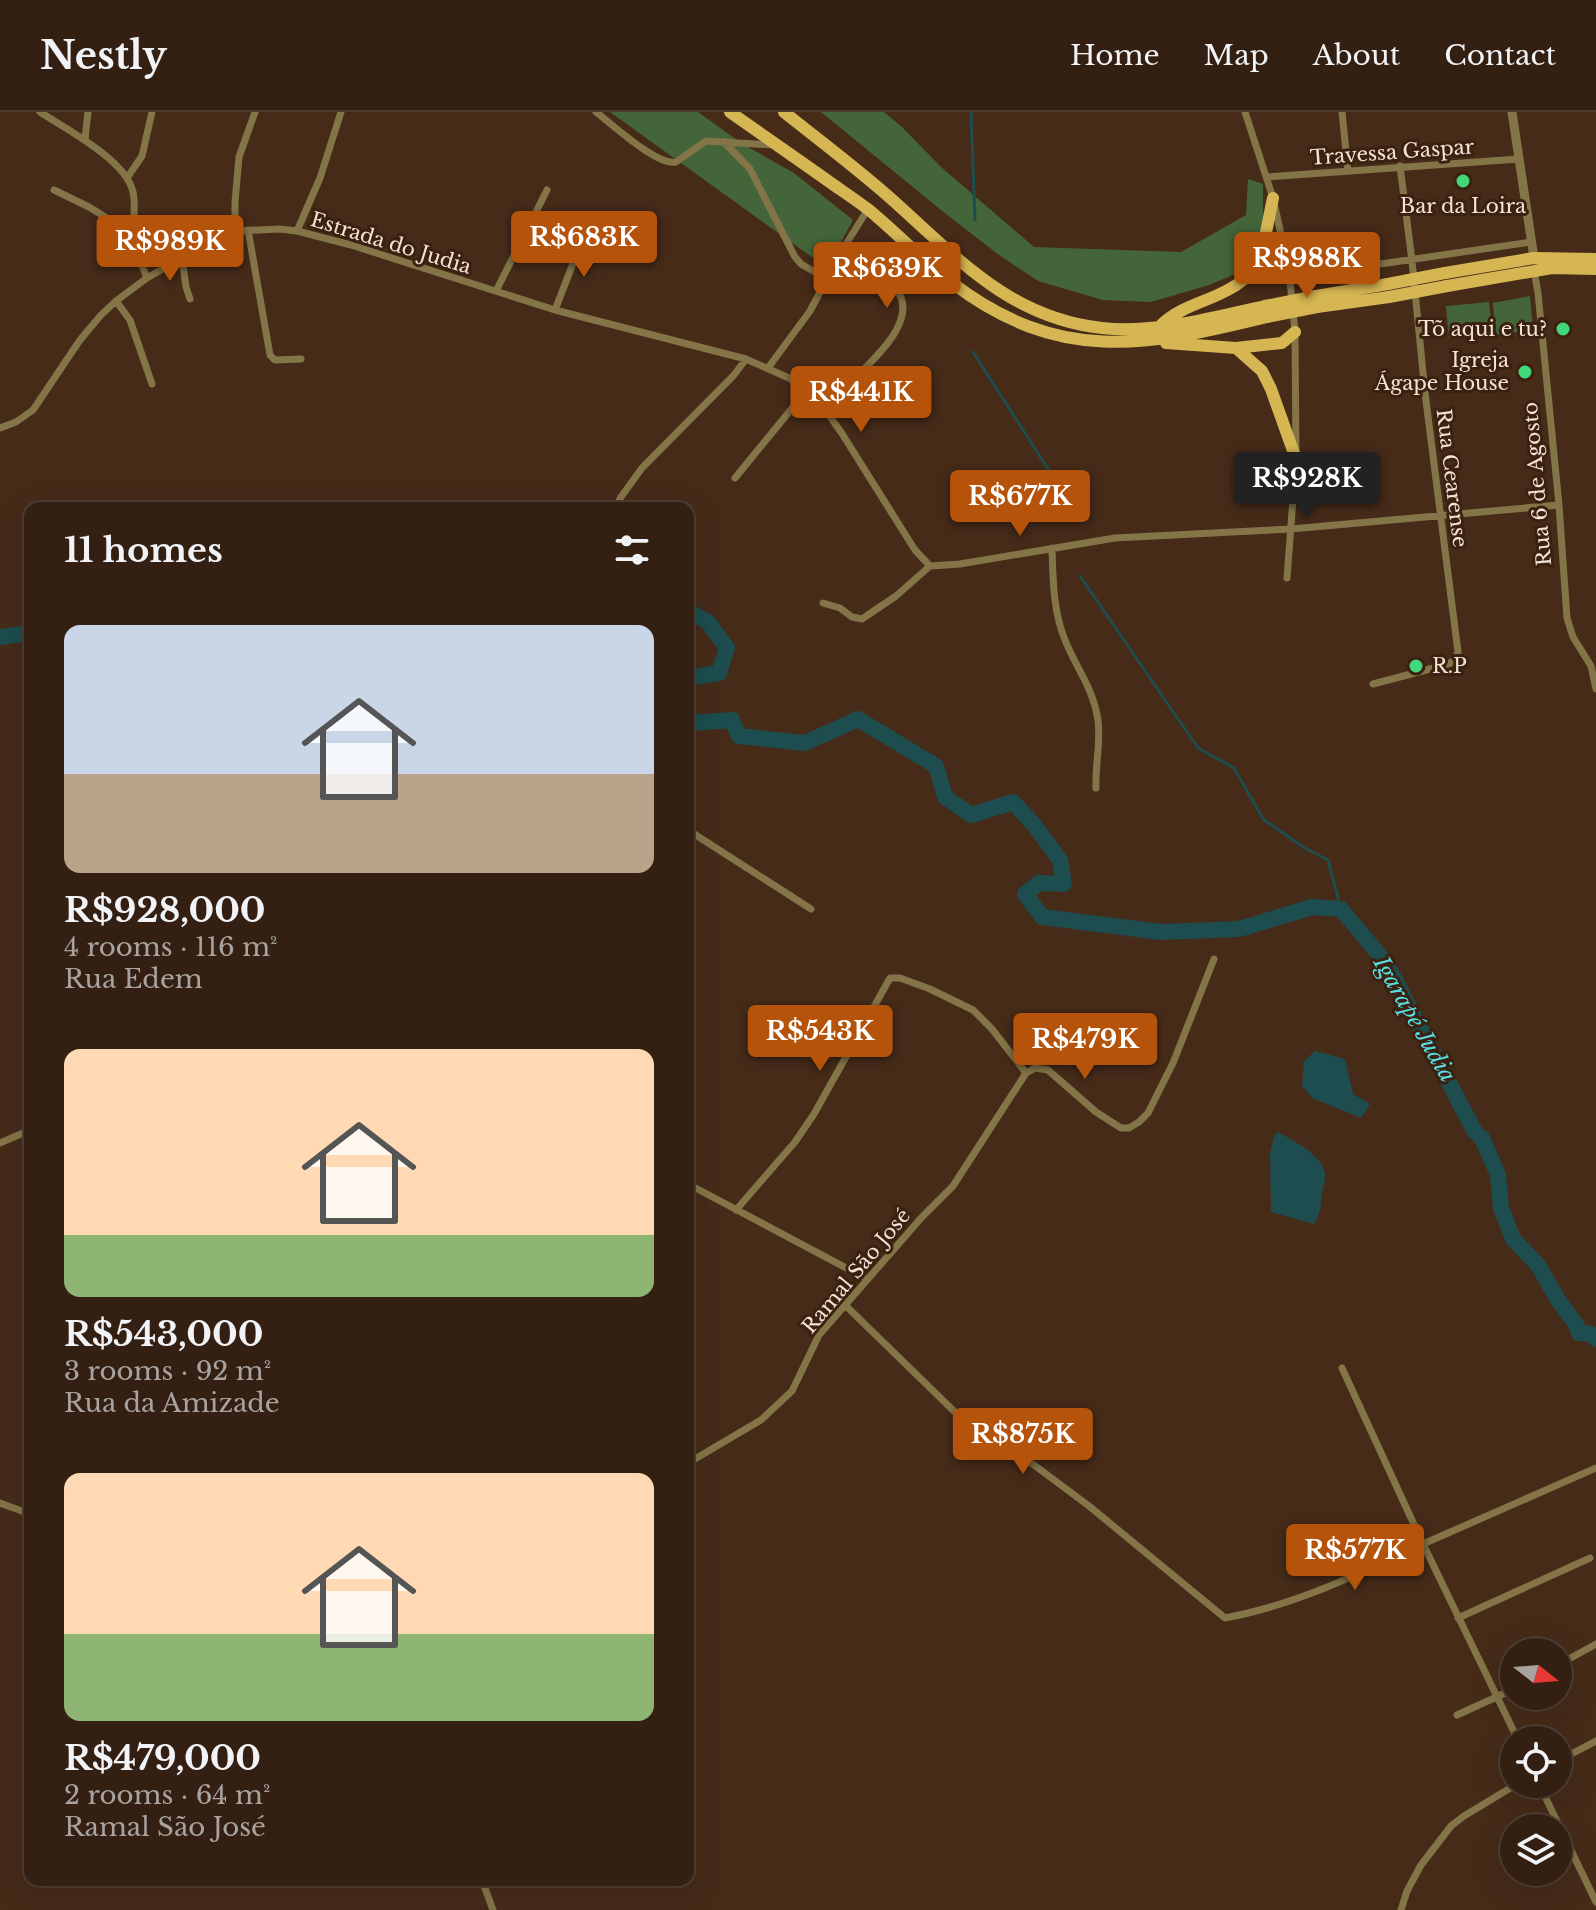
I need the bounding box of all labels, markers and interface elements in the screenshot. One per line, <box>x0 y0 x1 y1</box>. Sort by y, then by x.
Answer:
text: Nestly <box>40 32 167 79</box>
text: Home <box>1070 38 1160 73</box>
text: Map <box>1204 38 1269 73</box>
text: About <box>1313 38 1400 73</box>
text: Contact <box>1444 38 1556 73</box>
street label: Travessa Gaspar <box>1309 134 1475 170</box>
marker: Bar da Loira <box>1454 172 1472 190</box>
place label: Bar da Loira <box>1400 194 1527 218</box>
street label: Estrada do Judia <box>308 207 475 279</box>
pin: R$683K <box>519 211 649 279</box>
pin: R$989K <box>105 215 235 283</box>
text: R$683K <box>529 221 639 253</box>
text: R$989K <box>115 225 225 257</box>
pin: R$988K <box>1242 232 1372 300</box>
pin: R$639K <box>822 242 952 310</box>
text: R$988K <box>1252 242 1362 274</box>
text: R$639K <box>832 252 942 284</box>
place label: Tõ aqui e tu? <box>1418 317 1547 341</box>
marker: Tõ aqui e tu? <box>1554 320 1572 338</box>
place label: Igreja Ágape House <box>1374 348 1510 395</box>
marker: Igreja Ágape House <box>1516 363 1534 381</box>
pin: R$441K <box>796 366 926 434</box>
text: R$441K <box>808 376 914 408</box>
street label: Rua 6 de Agosto <box>1518 401 1556 567</box>
street label: Rua Cearense <box>1432 407 1472 549</box>
pin: R$928K <box>1242 452 1372 520</box>
text: R$928K <box>1252 462 1362 494</box>
pin: R$677K <box>955 470 1085 538</box>
text: R$677K <box>968 480 1072 512</box>
icon: filters <box>610 528 654 572</box>
text: 11 homes <box>64 529 223 571</box>
place label: R.P <box>1432 654 1467 678</box>
marker: R.P <box>1407 657 1425 675</box>
icon: home <box>287 677 431 821</box>
text: R$928,000 <box>64 889 265 931</box>
text: 4 rooms · 116 m² <box>64 931 278 963</box>
water label: Igarapé Judia <box>1367 951 1461 1087</box>
text: Rua Edem <box>64 963 203 995</box>
pin: R$543K <box>755 1005 885 1073</box>
pin: R$479K <box>1020 1013 1150 1081</box>
text: R$543K <box>766 1015 874 1047</box>
text: R$479K <box>1031 1023 1139 1055</box>
icon: home <box>287 1101 431 1245</box>
street label: Ramal São José <box>797 1204 915 1338</box>
text: R$543,000 <box>64 1313 263 1355</box>
text: 3 rooms · 92 m² <box>64 1355 271 1387</box>
text: Rua da Amizade <box>64 1387 280 1419</box>
pin: R$875K <box>958 1408 1088 1476</box>
text: R$875K <box>971 1418 1075 1450</box>
pin: R$577K <box>1290 1524 1420 1592</box>
icon: home <box>287 1525 431 1669</box>
text: R$577K <box>1304 1534 1406 1566</box>
north arrow <box>1500 1638 1572 1710</box>
map controls <box>1500 1638 1572 1886</box>
button: locate <box>1500 1726 1572 1798</box>
text: R$479,000 <box>64 1737 261 1779</box>
text: 2 rooms · 64 m² <box>64 1779 270 1811</box>
text: Ramal São José <box>64 1811 266 1843</box>
button: layers <box>1500 1814 1572 1886</box>

